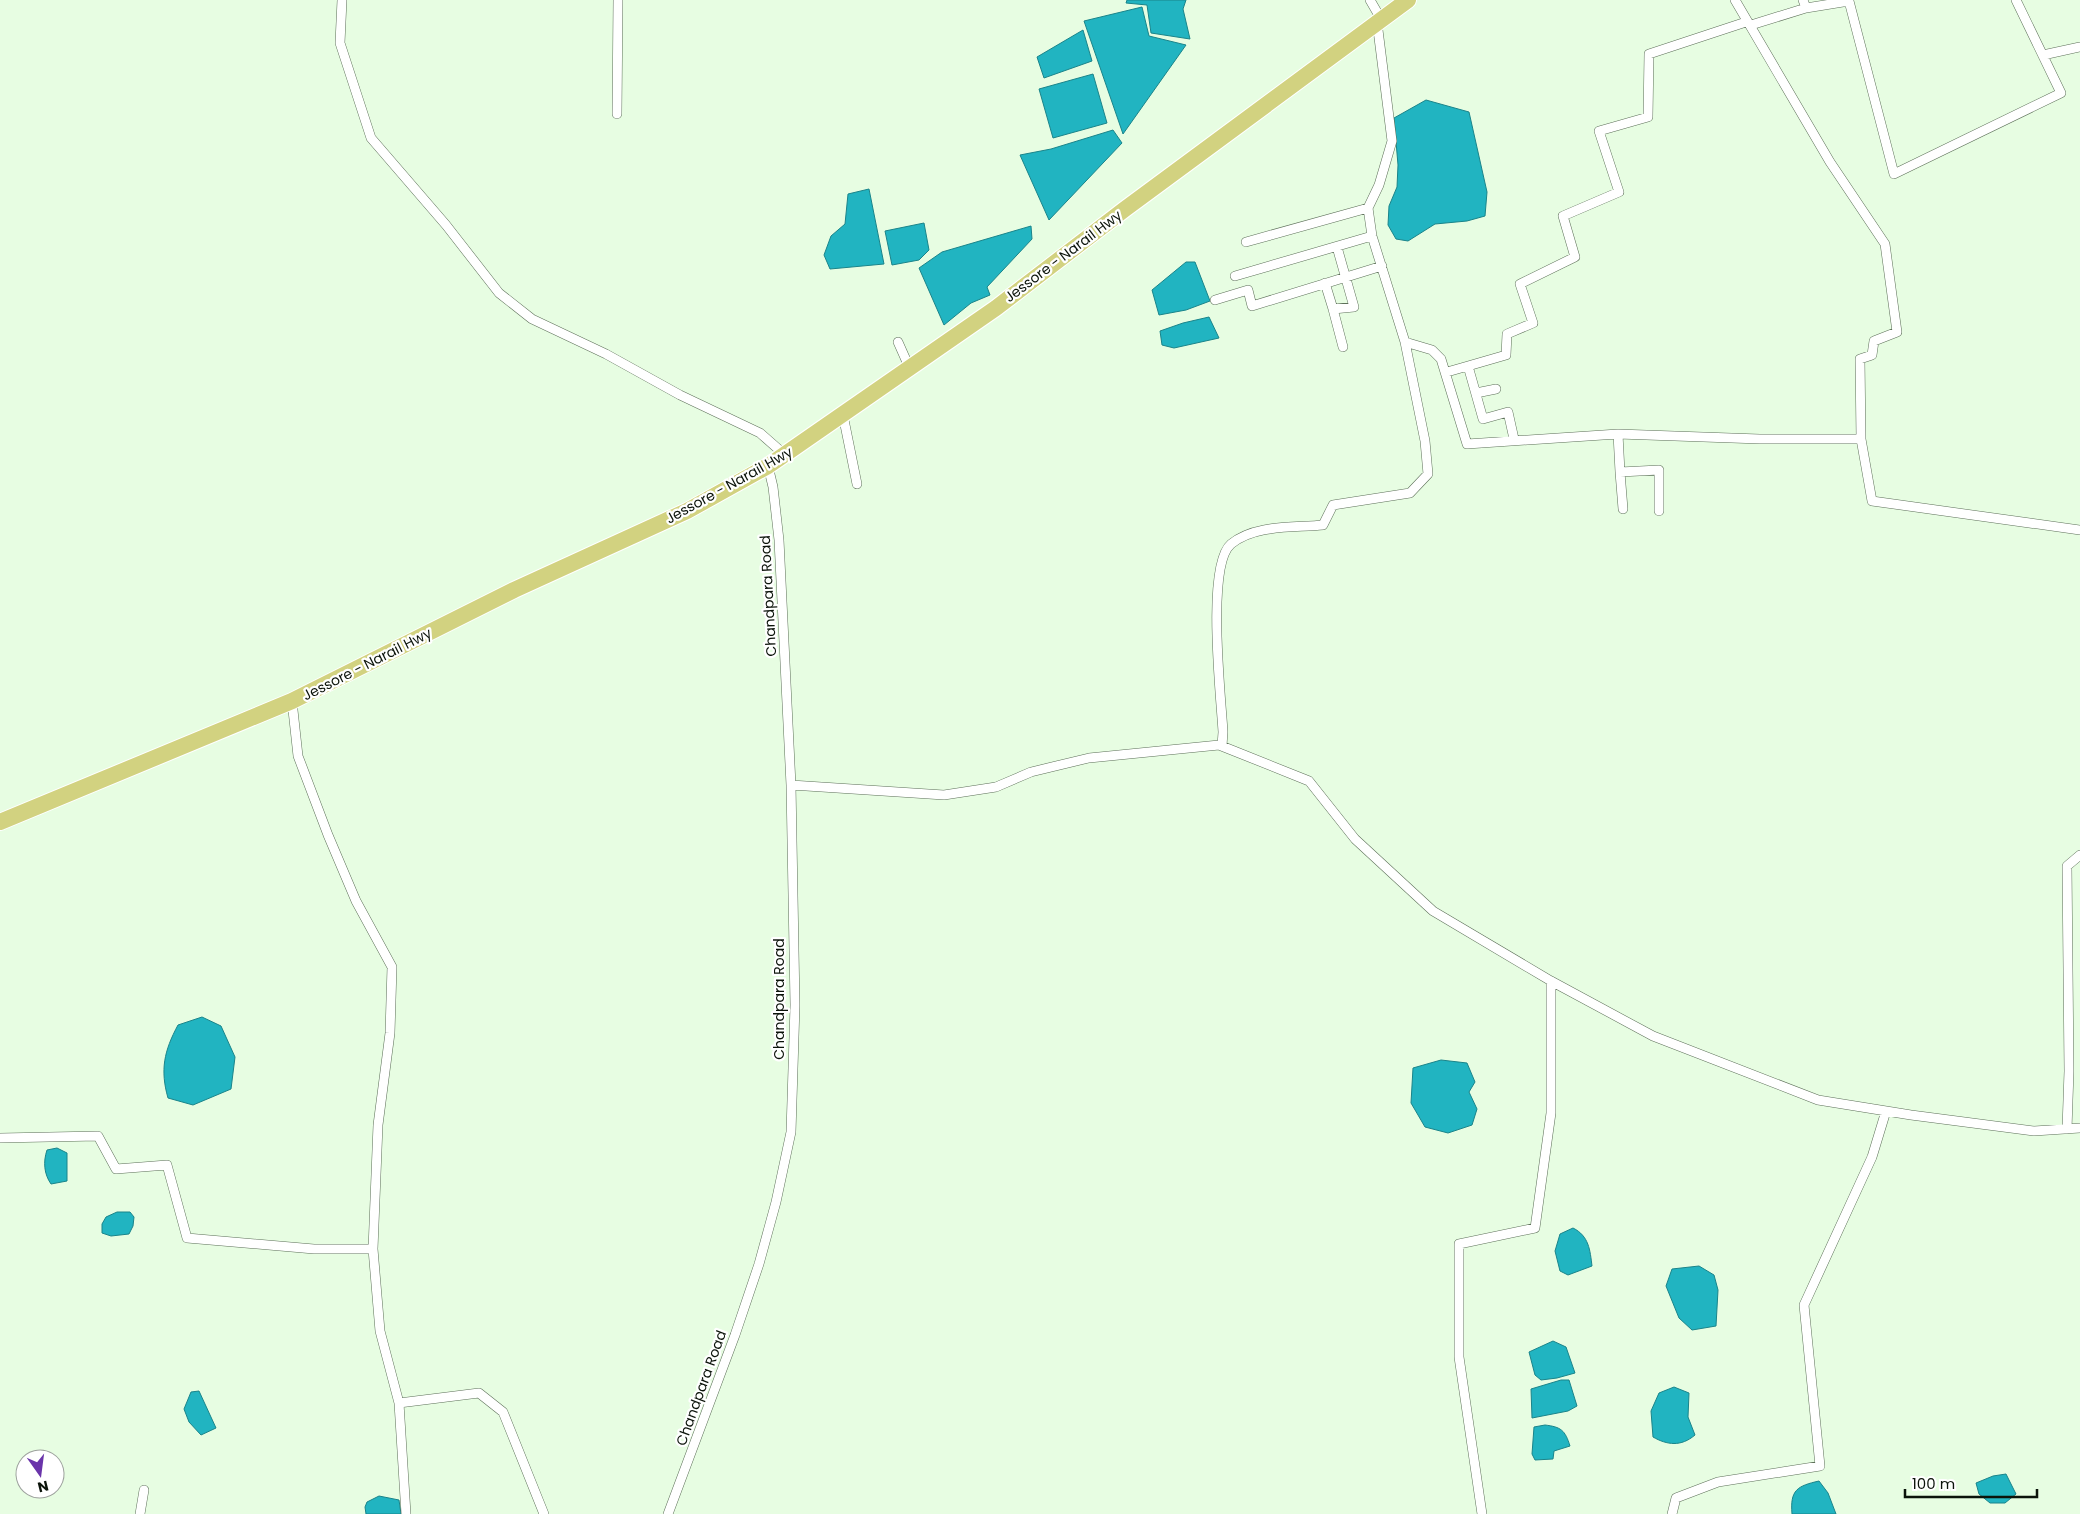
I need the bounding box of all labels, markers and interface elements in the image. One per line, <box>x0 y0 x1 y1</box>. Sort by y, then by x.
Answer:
street label: Jessore - Narail Hwy <box>1000 205 1126 307</box>
street label: Jessore - Narail Hwy <box>662 442 796 528</box>
street label: Chandpara Road <box>755 535 781 657</box>
street label: Jessore - Narail Hwy <box>299 623 435 705</box>
street label: Chandpara Road <box>769 938 789 1060</box>
street label: Chandpara Road <box>671 1328 731 1448</box>
north arrow <box>15 1449 65 1499</box>
scale bar <box>1905 1466 2038 1498</box>
text: 100 m <box>1912 1473 1955 1494</box>
text: N <box>36 1476 51 1498</box>

